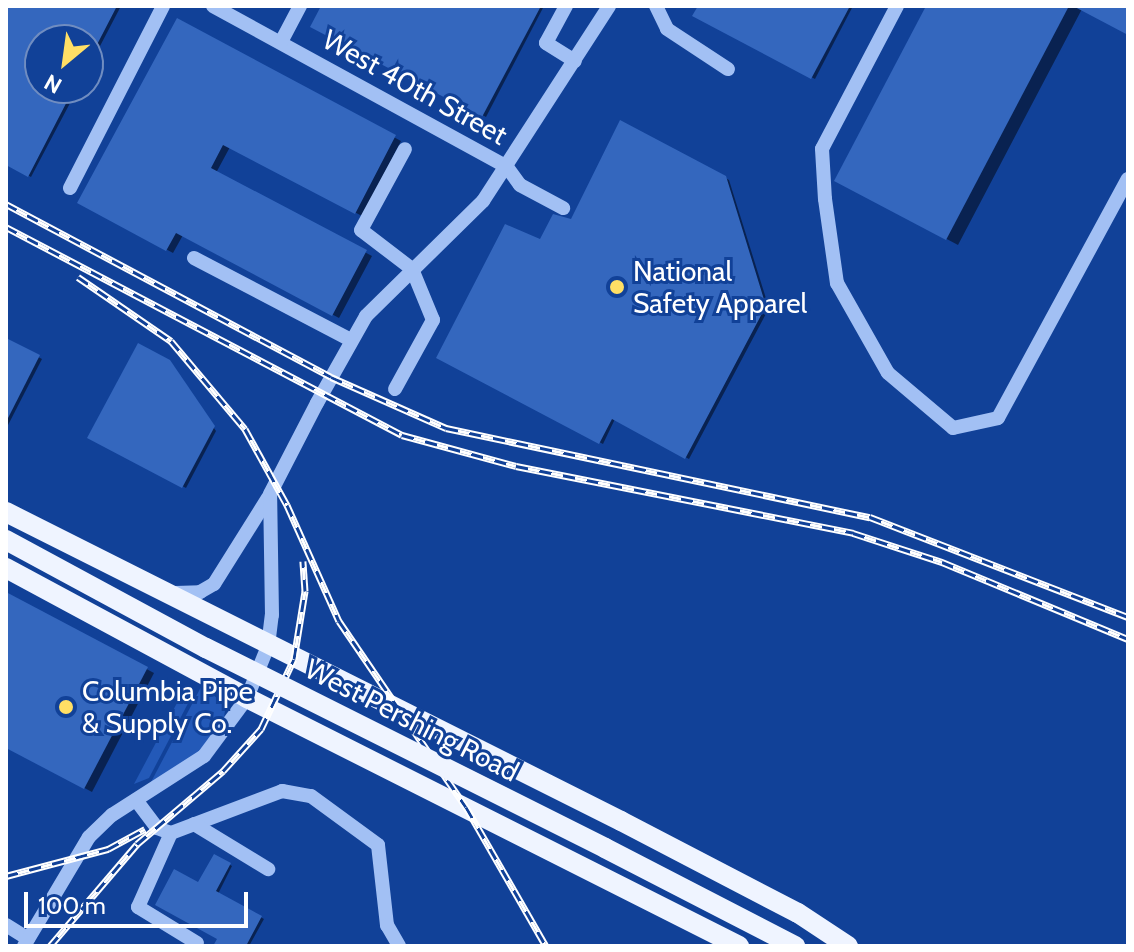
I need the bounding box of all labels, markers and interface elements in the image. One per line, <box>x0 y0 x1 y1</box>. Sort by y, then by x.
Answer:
street label: West 40th Street <box>317 22 513 152</box>
north arrow <box>24 24 104 104</box>
text: N <box>40 68 66 99</box>
place label: National Safety Apparel <box>633 254 807 320</box>
marker: National Safety Apparel <box>608 278 626 296</box>
street label: West Pershing Road <box>300 652 524 788</box>
place label: Columbia Pipe & Supply Co. <box>82 674 253 740</box>
marker: Columbia Pipe & Supply Co. <box>57 698 75 716</box>
scale bar <box>28 876 252 926</box>
text: 100 m <box>38 891 106 920</box>

